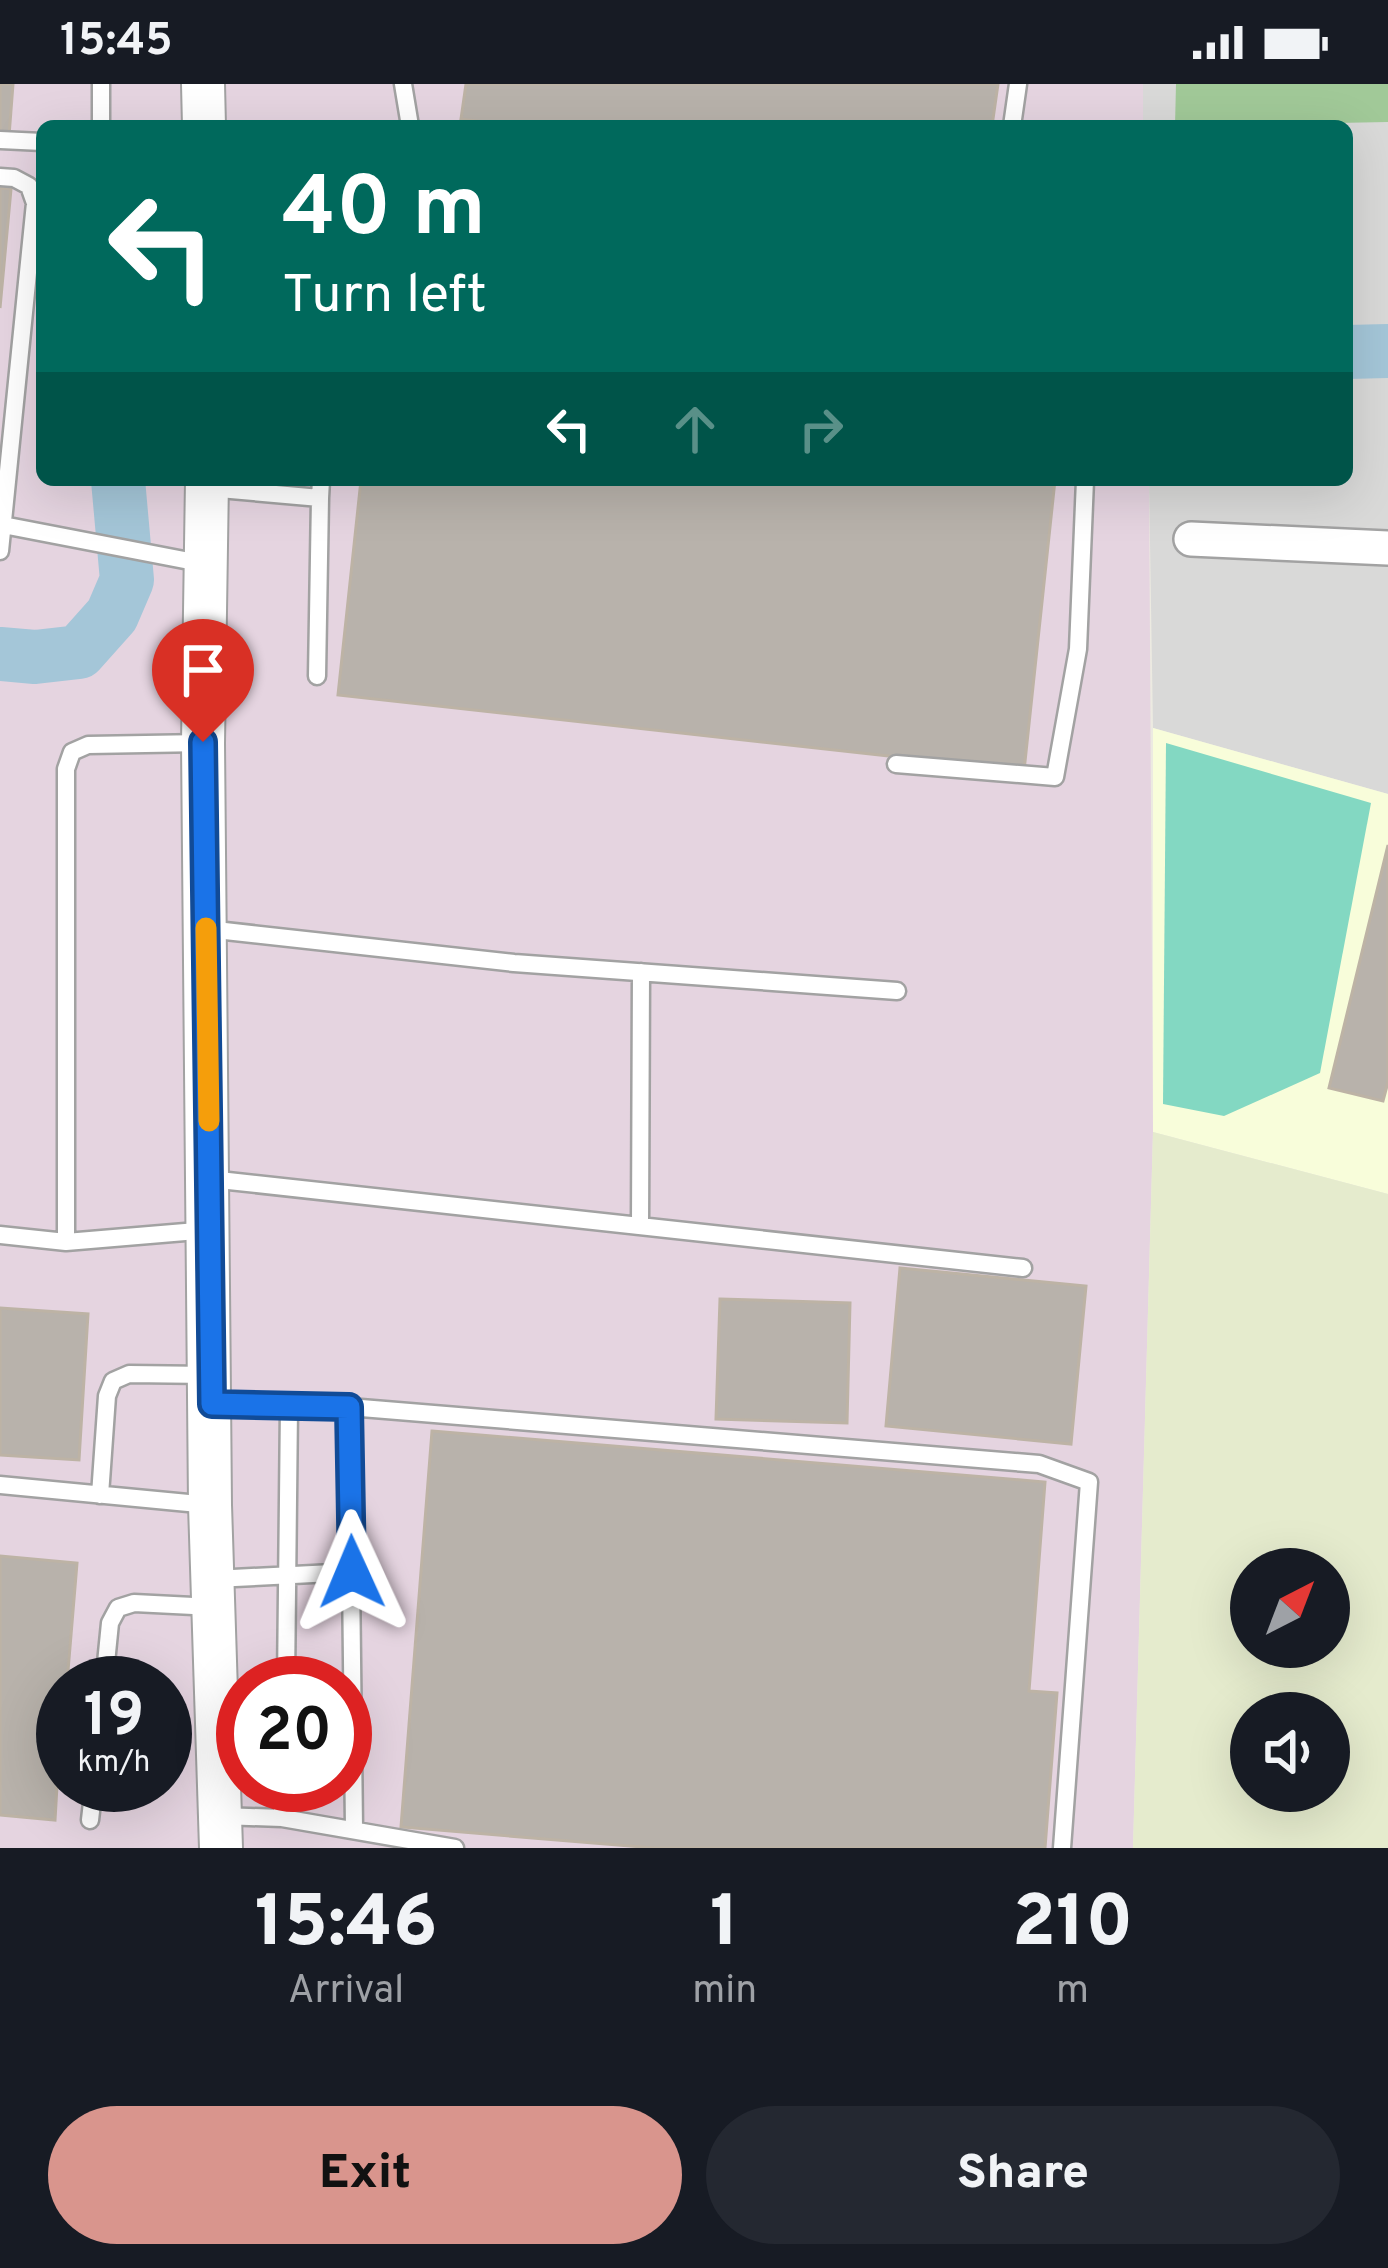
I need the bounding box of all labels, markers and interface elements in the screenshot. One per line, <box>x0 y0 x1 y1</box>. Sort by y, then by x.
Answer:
text: 15:45 <box>60 14 173 71</box>
text: 40 m <box>282 159 486 265</box>
icon: left <box>84 168 240 324</box>
text: Turn left <box>282 263 487 332</box>
icon: left <box>536 396 602 462</box>
icon: ahead <box>662 396 728 462</box>
icon: right <box>788 396 854 462</box>
pin <box>152 619 254 742</box>
icon: arrive <box>170 637 236 703</box>
position arrow <box>289 1509 415 1635</box>
north arrow <box>1230 1548 1350 1668</box>
map controls <box>1230 1548 1350 1812</box>
speed limit sign: 20 <box>216 1656 372 1812</box>
text: 19 <box>84 1681 144 1757</box>
button: sound <box>1230 1692 1350 1812</box>
text: km/h <box>78 1745 150 1782</box>
text: 15:46 <box>255 1880 437 1972</box>
text: 1 <box>710 1880 739 1972</box>
text: 210 <box>1012 1880 1133 1972</box>
text: Arrival <box>288 1968 404 2017</box>
text: min <box>692 1968 757 2017</box>
text: m <box>1056 1968 1089 2017</box>
button: Exit <box>48 2106 682 2244</box>
button: Share <box>706 2106 1340 2244</box>

